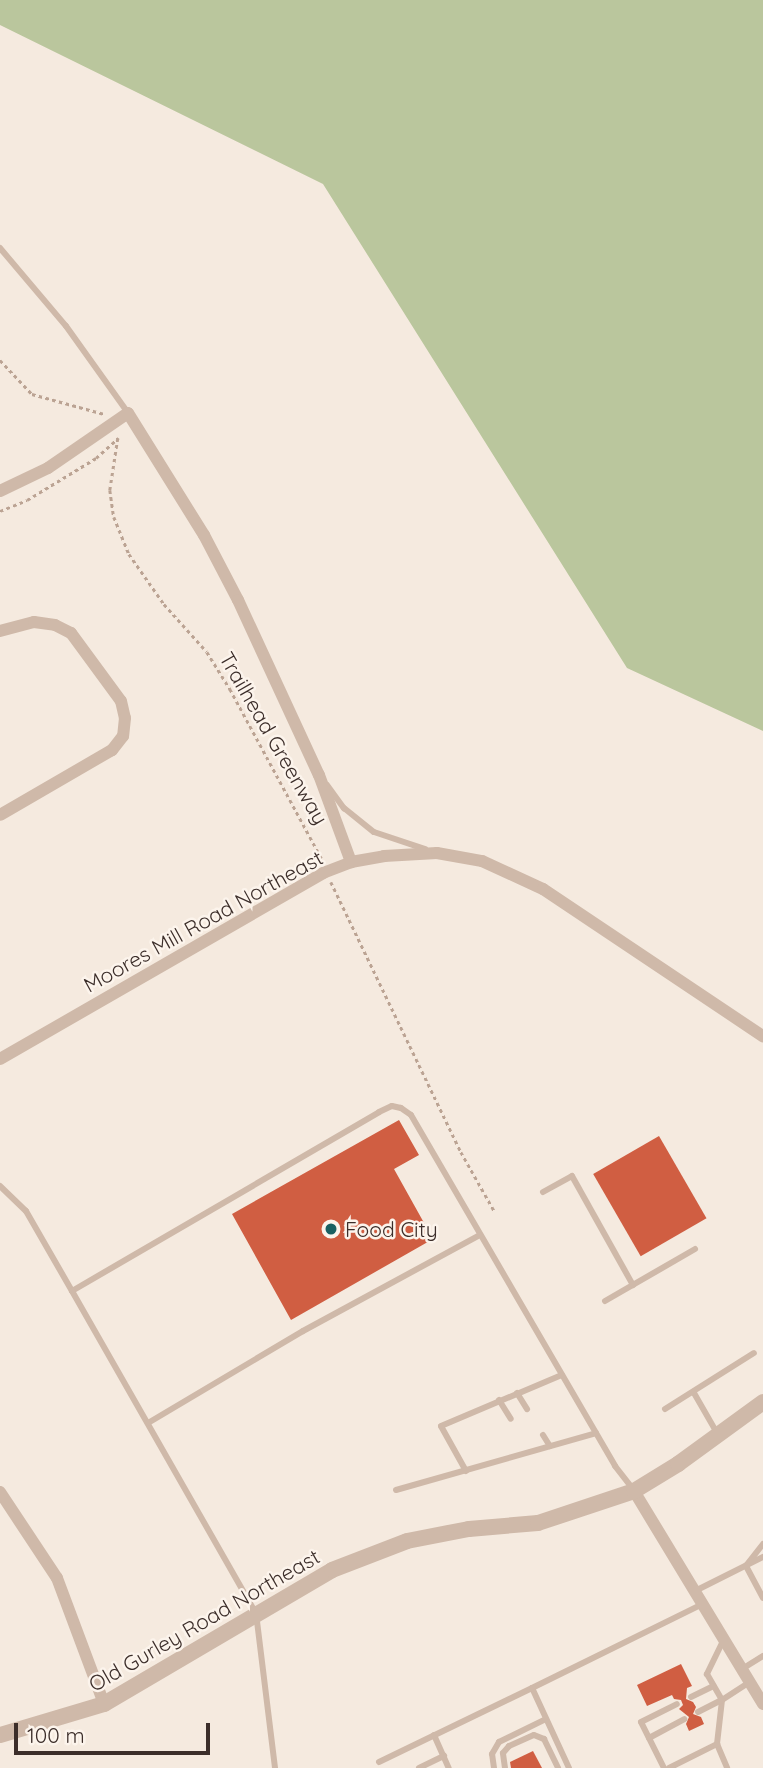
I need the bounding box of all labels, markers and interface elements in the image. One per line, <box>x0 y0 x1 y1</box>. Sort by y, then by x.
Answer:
street label: Trailhead Greenway <box>214 647 334 829</box>
street label: Moores Mill Road Northeast <box>79 845 327 997</box>
place label: Food City <box>345 1216 438 1242</box>
marker: Food City <box>323 1221 339 1237</box>
street label: Old Gurley Road Northeast <box>84 1543 324 1697</box>
scale bar <box>18 1708 214 1752</box>
text: 100 m <box>27 1722 85 1748</box>

